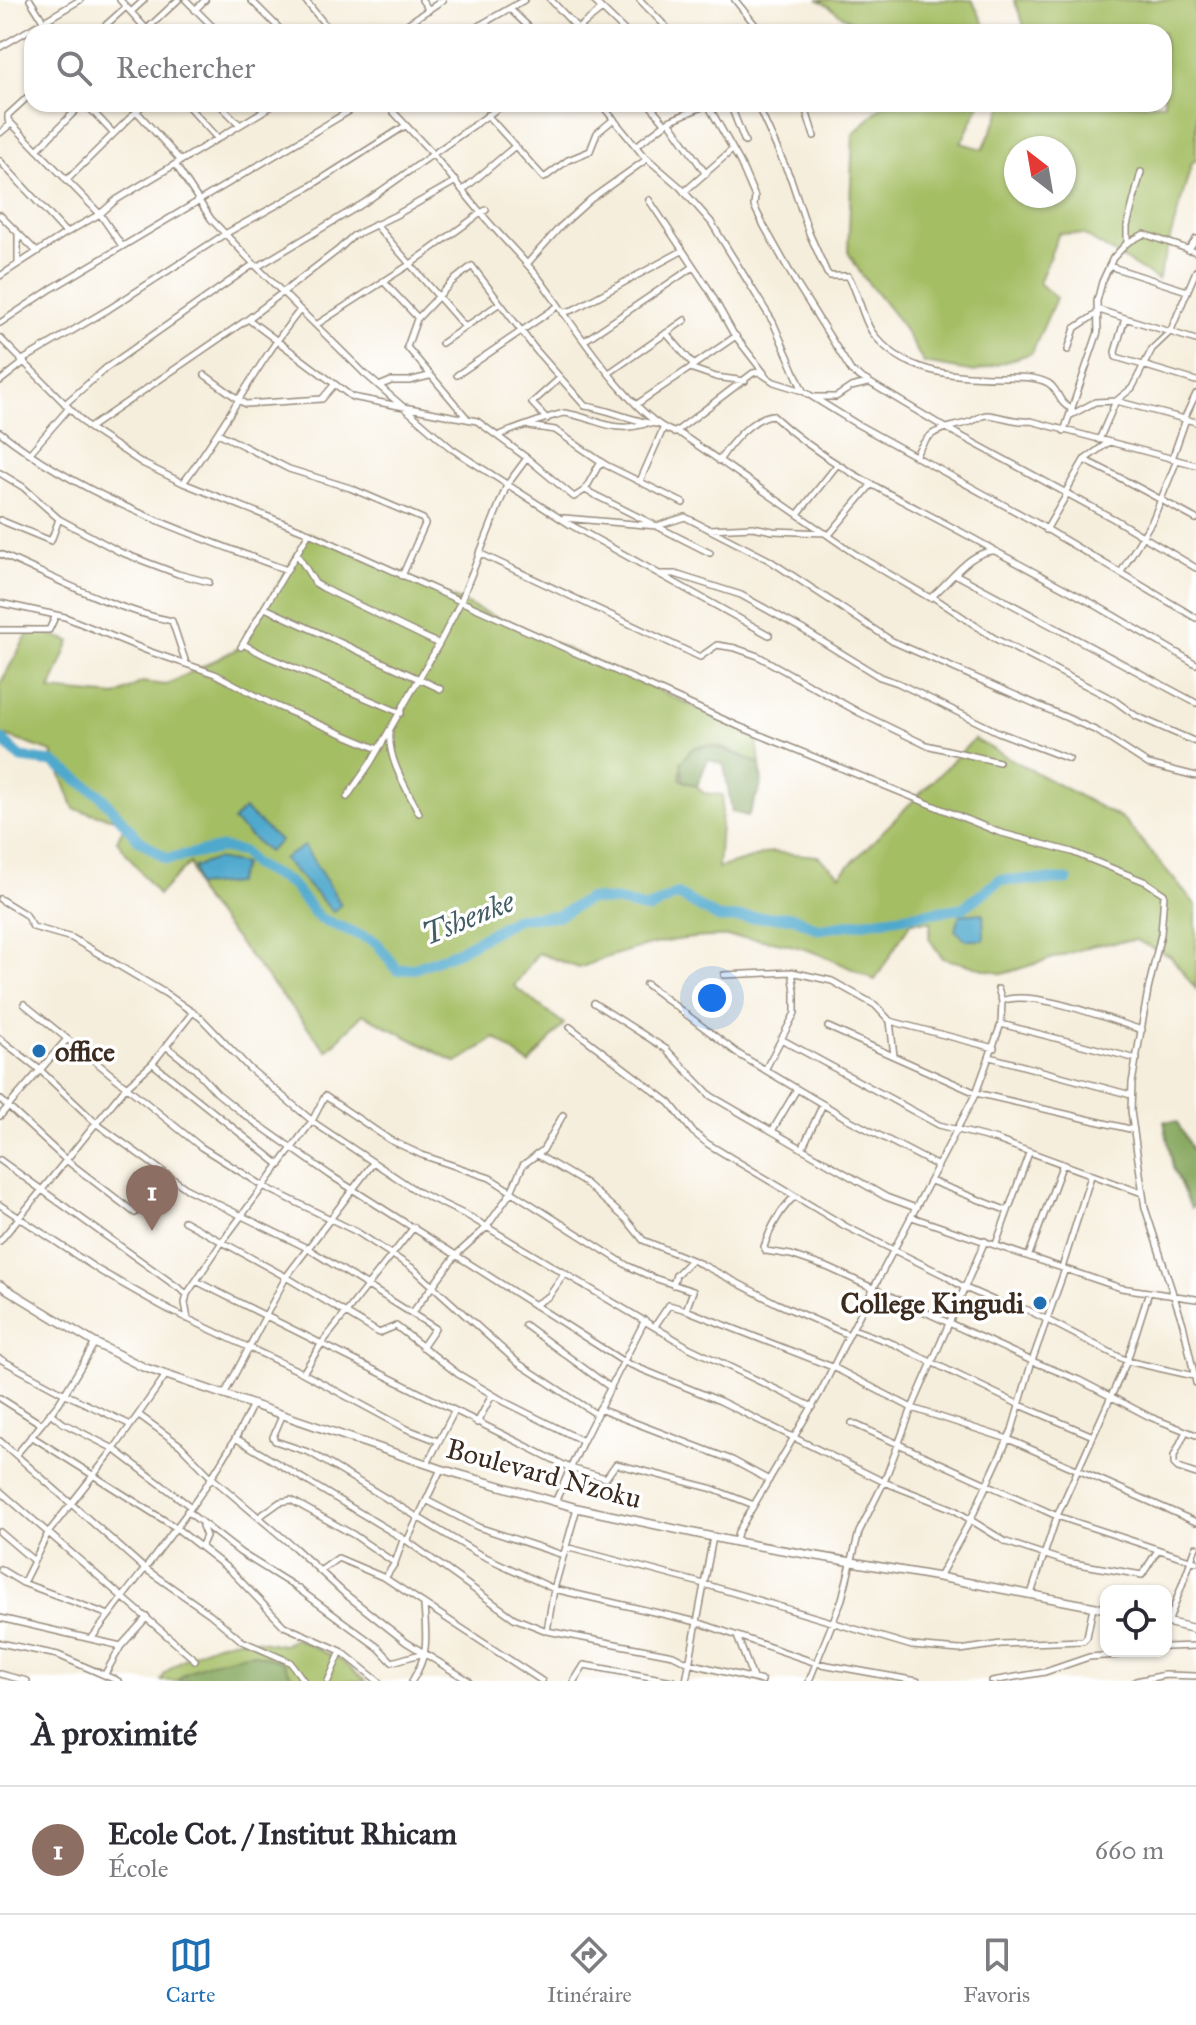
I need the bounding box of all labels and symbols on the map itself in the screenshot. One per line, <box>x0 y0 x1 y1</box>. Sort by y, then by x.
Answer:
north arrow <box>1004 136 1076 208</box>
water label: Tshenke <box>417 883 520 953</box>
your location <box>692 978 732 1018</box>
place label: office <box>55 1034 115 1069</box>
marker: office <box>30 1042 48 1060</box>
pin: 1 <box>126 1165 178 1231</box>
place label: College Kingudi <box>841 1286 1024 1321</box>
marker: College Kingudi <box>1031 1294 1049 1312</box>
street label: Boulevard Nzoku <box>442 1431 645 1516</box>

